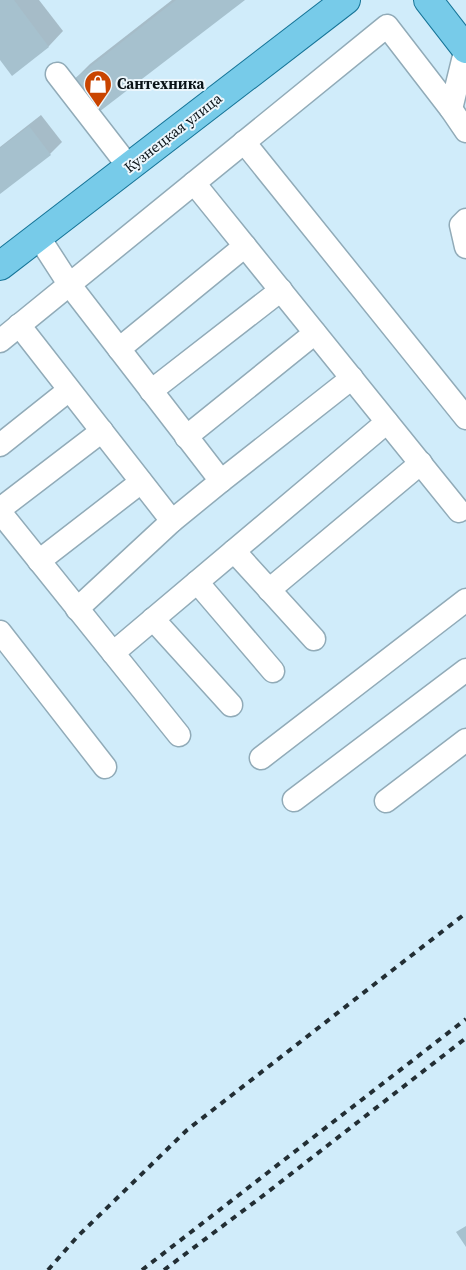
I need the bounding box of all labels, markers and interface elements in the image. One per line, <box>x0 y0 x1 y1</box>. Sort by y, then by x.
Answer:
shop icon: Сантехника <box>83 69 113 108</box>
place label: Сантехника <box>117 73 205 94</box>
street label: Кузнецкая улица <box>119 88 226 177</box>

